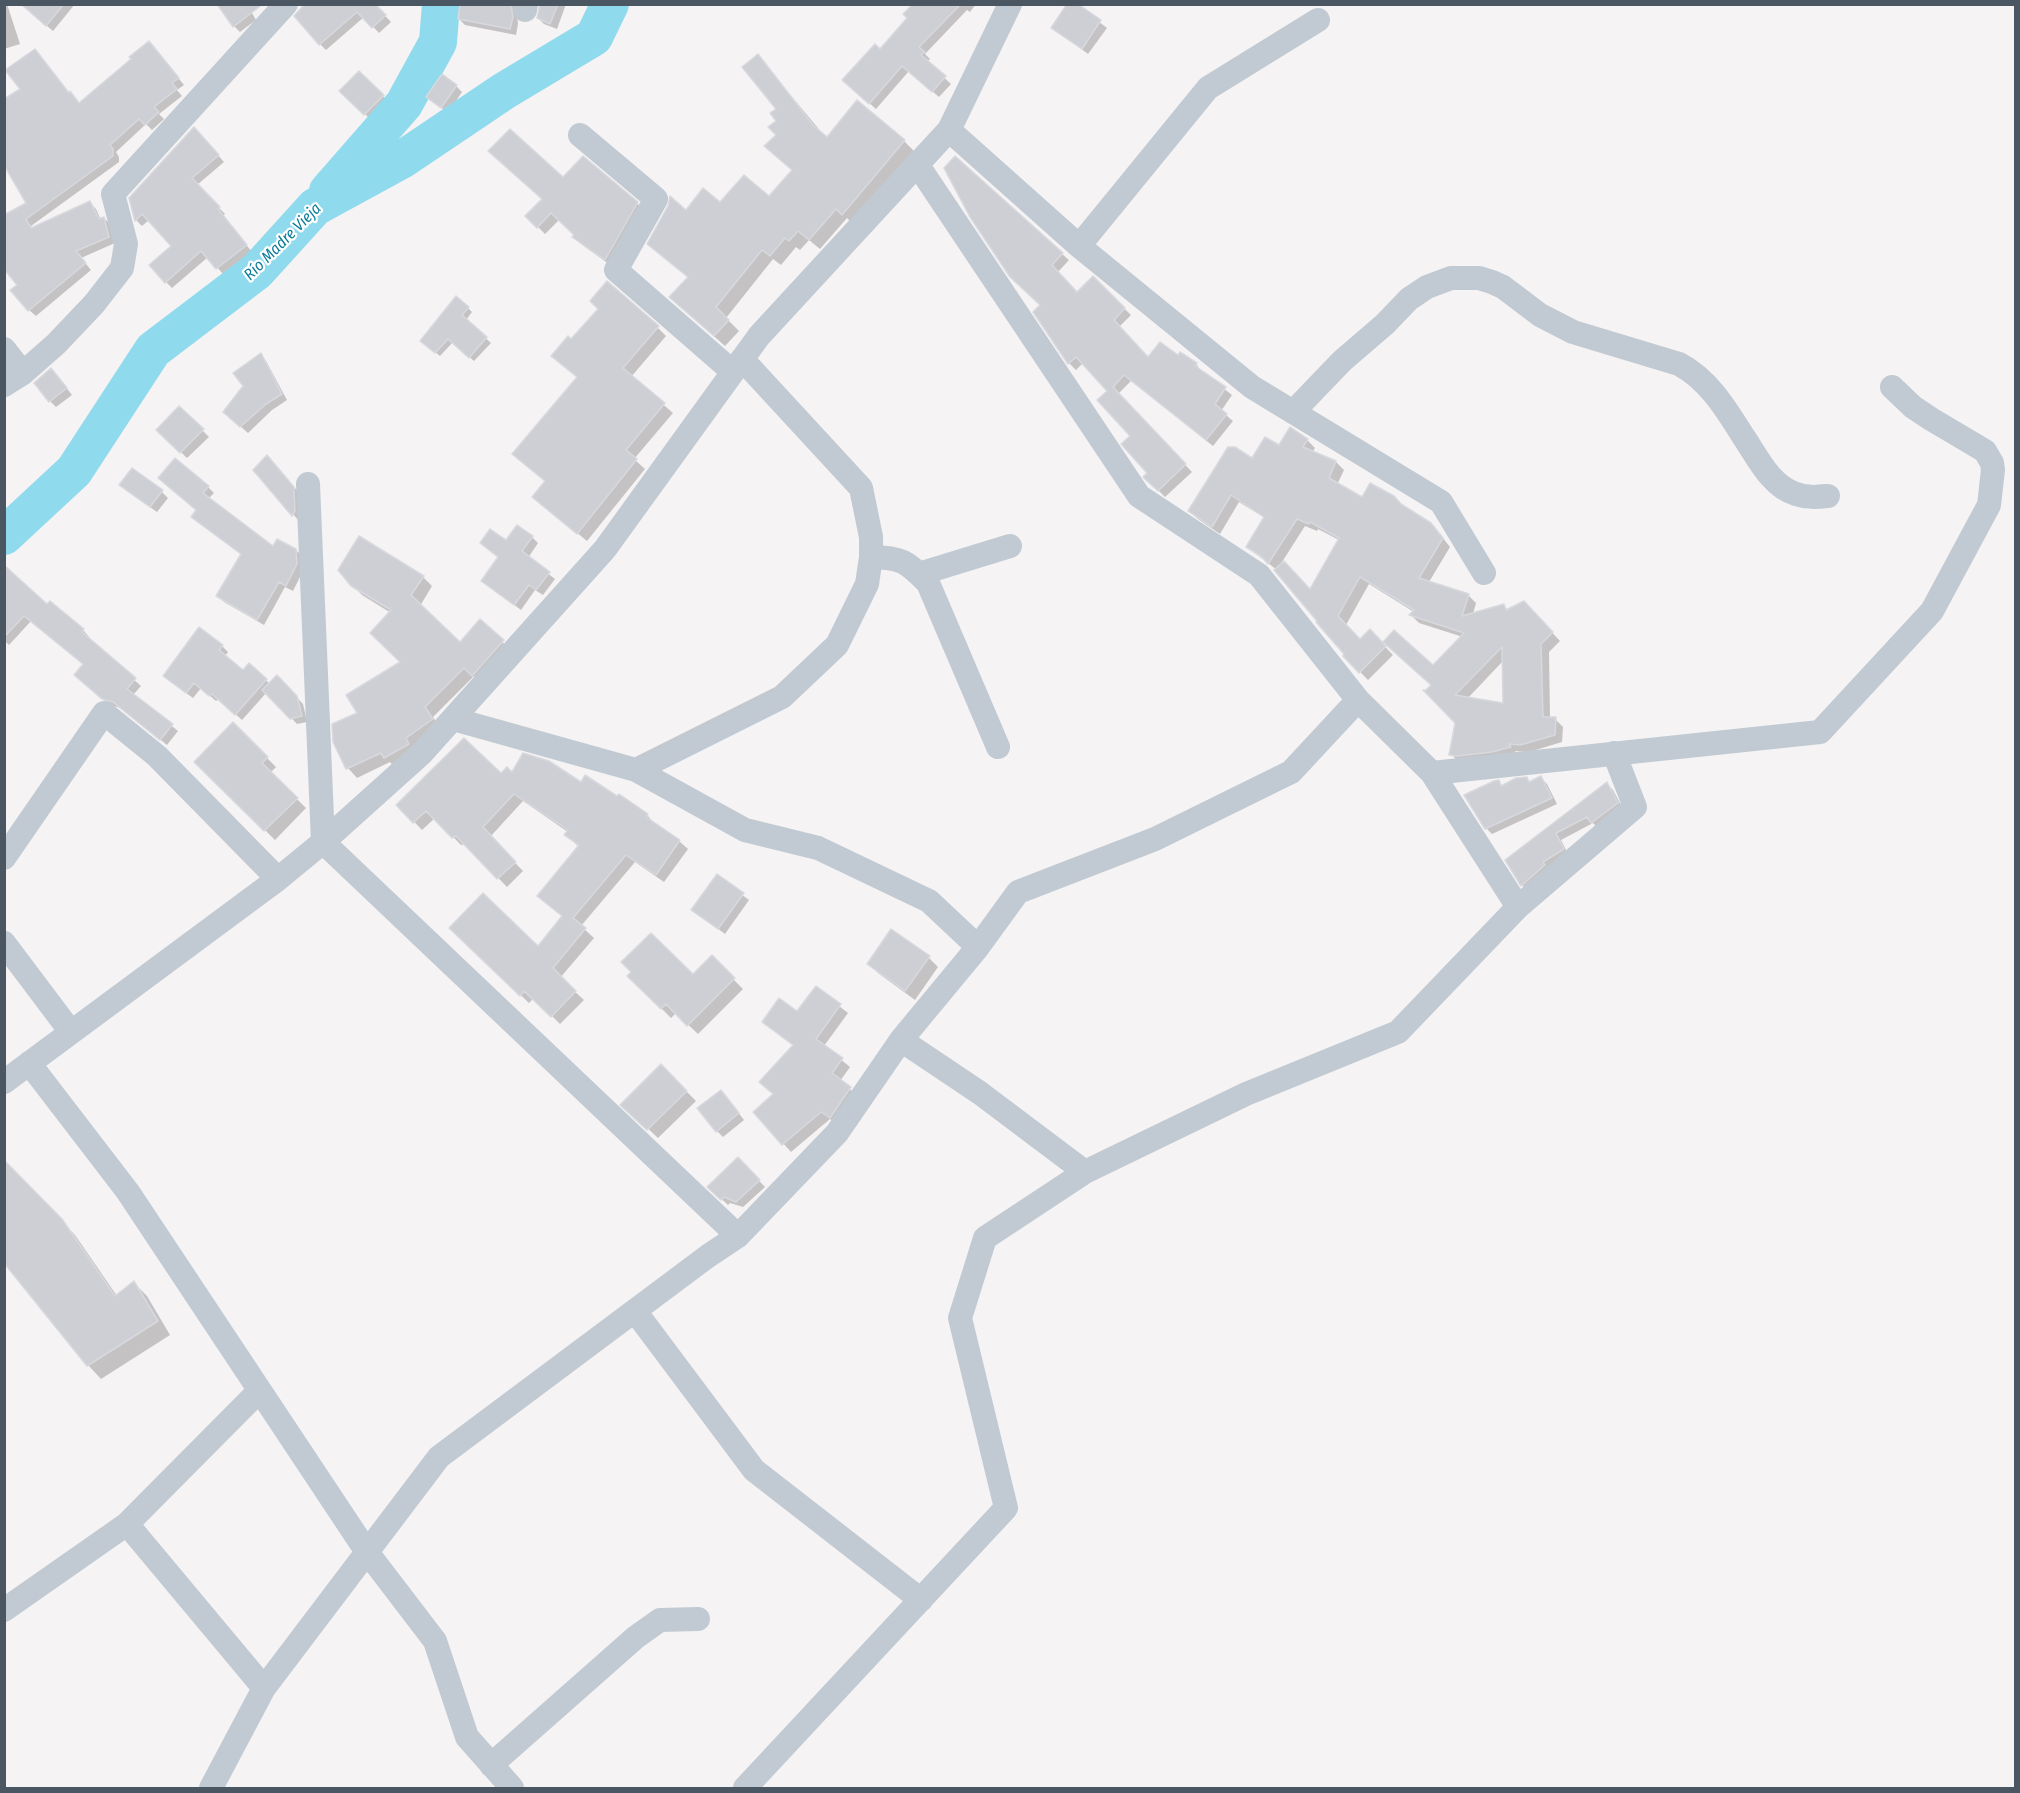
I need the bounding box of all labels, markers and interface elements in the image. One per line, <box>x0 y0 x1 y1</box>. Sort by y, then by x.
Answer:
water label: Río Madre Vieja <box>240 199 326 285</box>

